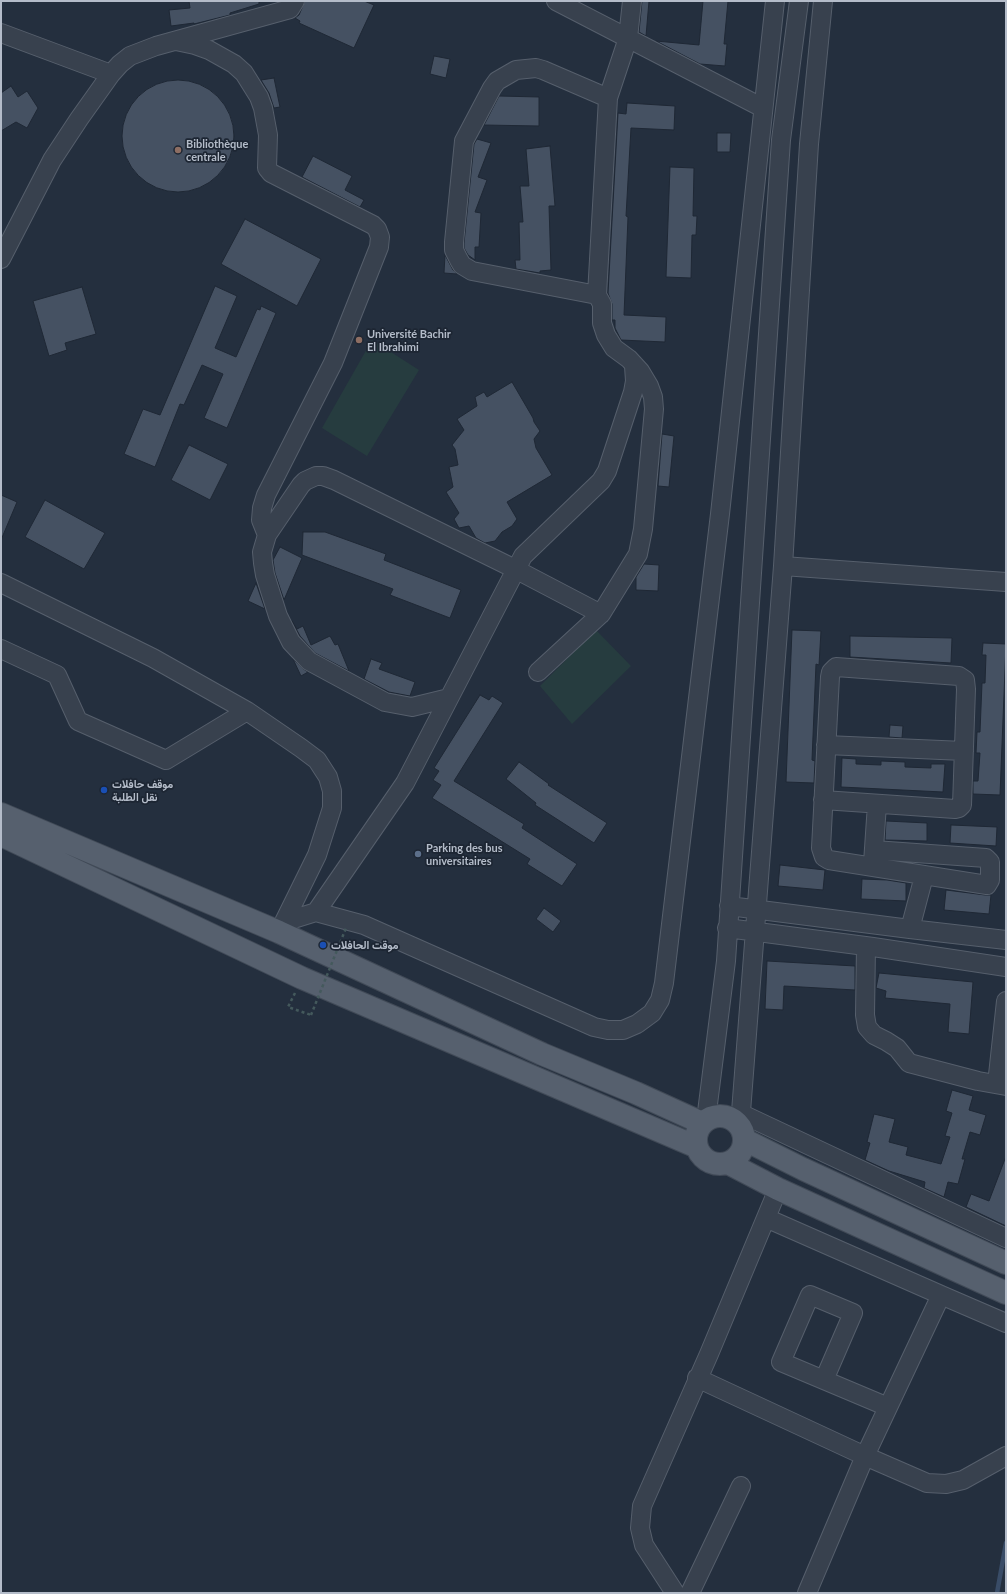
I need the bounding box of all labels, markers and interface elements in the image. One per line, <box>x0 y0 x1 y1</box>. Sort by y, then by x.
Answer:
place label: Bibliothèque centrale <box>186 137 248 163</box>
marker: Bibliothèque centrale <box>173 145 183 155</box>
place label: Université Bachir El Ibrahimi <box>367 327 451 353</box>
marker: Université Bachir El Ibrahimi <box>354 335 364 345</box>
place label: موقف حافلات نقل الطلبة <box>112 777 173 803</box>
marker: موقف حافلات نقل الطلبة <box>99 785 109 795</box>
place label: Parking des bus universitaires <box>426 841 503 867</box>
marker: Parking des bus universitaires <box>413 849 423 859</box>
place label: موقت الحافلات <box>331 938 398 952</box>
marker: موقت الحافلات <box>318 940 328 950</box>

